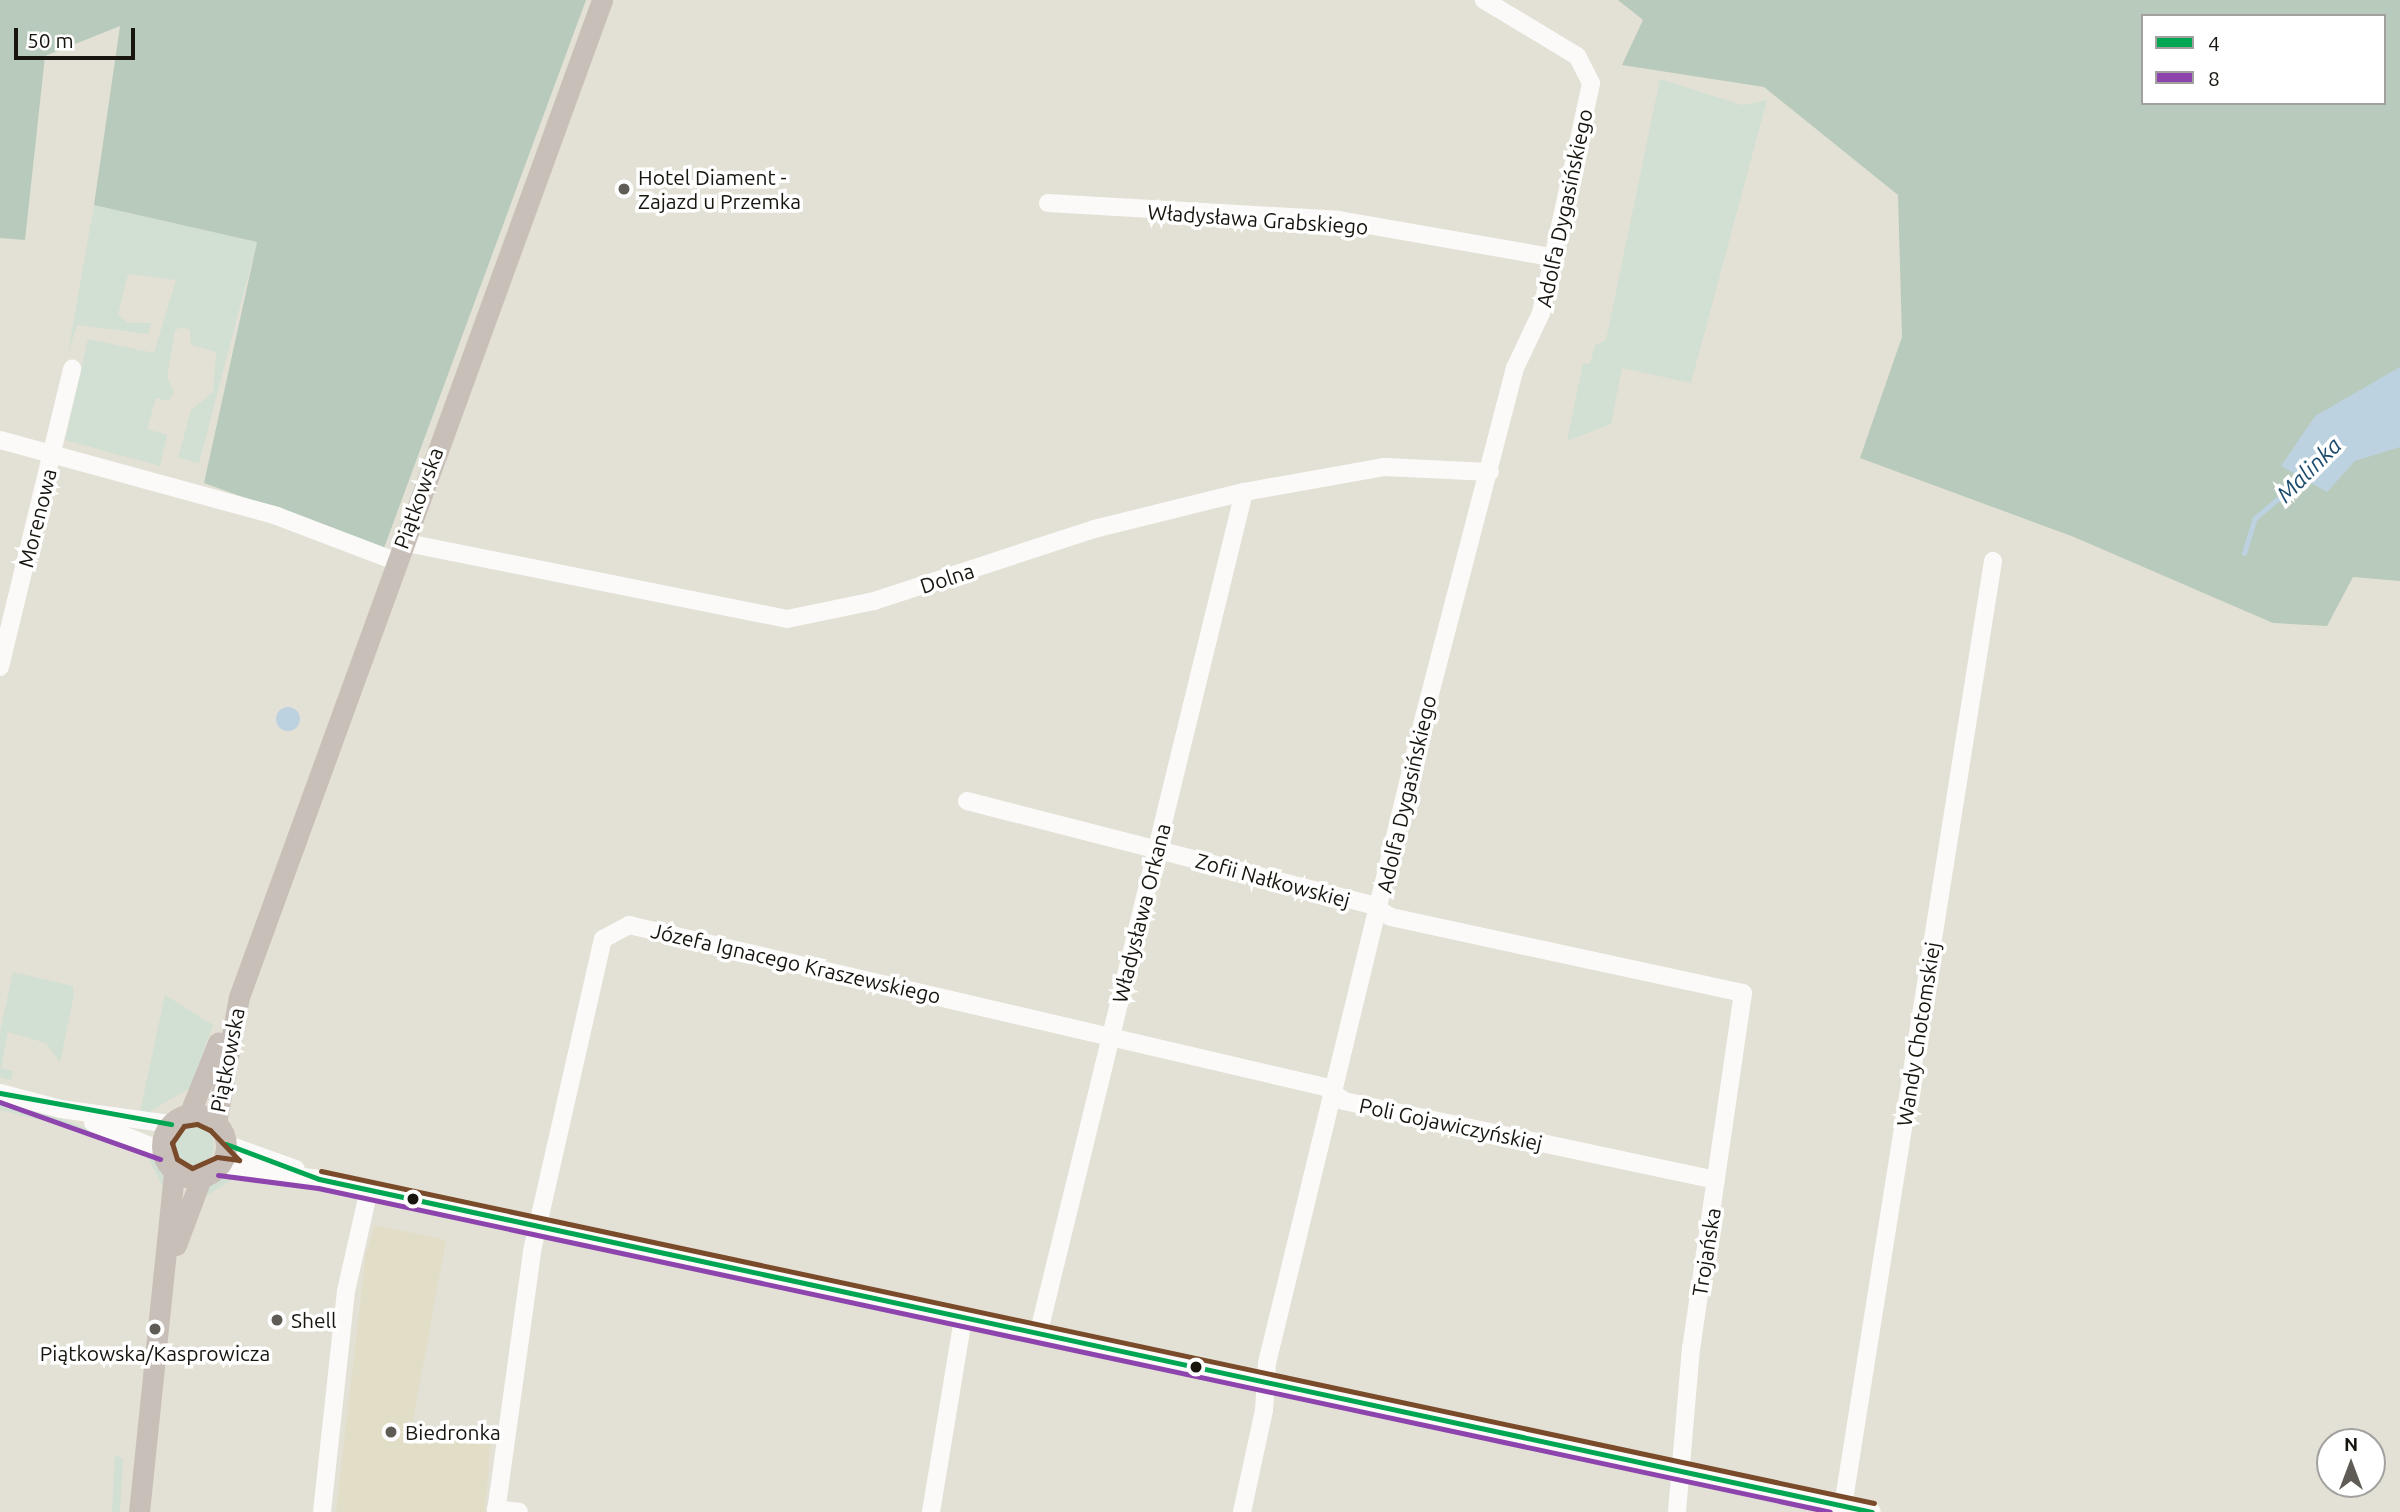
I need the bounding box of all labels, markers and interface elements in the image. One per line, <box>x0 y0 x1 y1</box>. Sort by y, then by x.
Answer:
scale bar <box>18 14 138 58</box>
legend <box>2141 14 2386 105</box>
text: 50 m <box>27 28 74 52</box>
text: 4 <box>2208 31 2220 55</box>
text: 8 <box>2208 66 2220 90</box>
street label: Adolfa Dygasińskiego <box>1531 107 1597 309</box>
place label: Hotel Diament - Zajazd u Przemka <box>638 164 801 214</box>
marker: Hotel Diament - Zajazd u Przemka <box>616 181 632 197</box>
street label: Władysława Grabskiego <box>1147 199 1369 239</box>
water label: Malinka <box>2271 432 2347 508</box>
street label: Piątkowska <box>388 444 448 552</box>
street label: Morenowa <box>13 466 61 570</box>
street label: Dolna <box>917 557 977 599</box>
street label: Adolfa Dygasińskiego <box>1371 693 1441 895</box>
street label: Władysława Orkana <box>1107 821 1175 1005</box>
street label: Zofii Nałkowskiej <box>1193 847 1353 913</box>
street label: Józefa Ignacego Kraszewskiego <box>649 917 943 1009</box>
street label: Wandy Chotomskiej <box>1891 940 1945 1128</box>
street label: Piątkowska <box>205 1006 249 1114</box>
street label: Poli Gojawiczyńskiej <box>1357 1092 1545 1156</box>
unlabelled marker <box>406 1192 420 1206</box>
street label: Trojańska <box>1687 1206 1725 1298</box>
place label: Shell <box>291 1307 337 1333</box>
marker: Shell <box>269 1312 285 1328</box>
marker: Piątkowska/Kasprowicza <box>147 1321 163 1337</box>
place label: Piątkowska/Kasprowicza <box>40 1340 270 1366</box>
unlabelled marker <box>1189 1360 1203 1374</box>
place label: Biedronka <box>405 1419 501 1445</box>
marker: Biedronka <box>383 1424 399 1440</box>
north arrow <box>2316 1428 2386 1498</box>
text: N <box>2344 1433 2358 1455</box>

